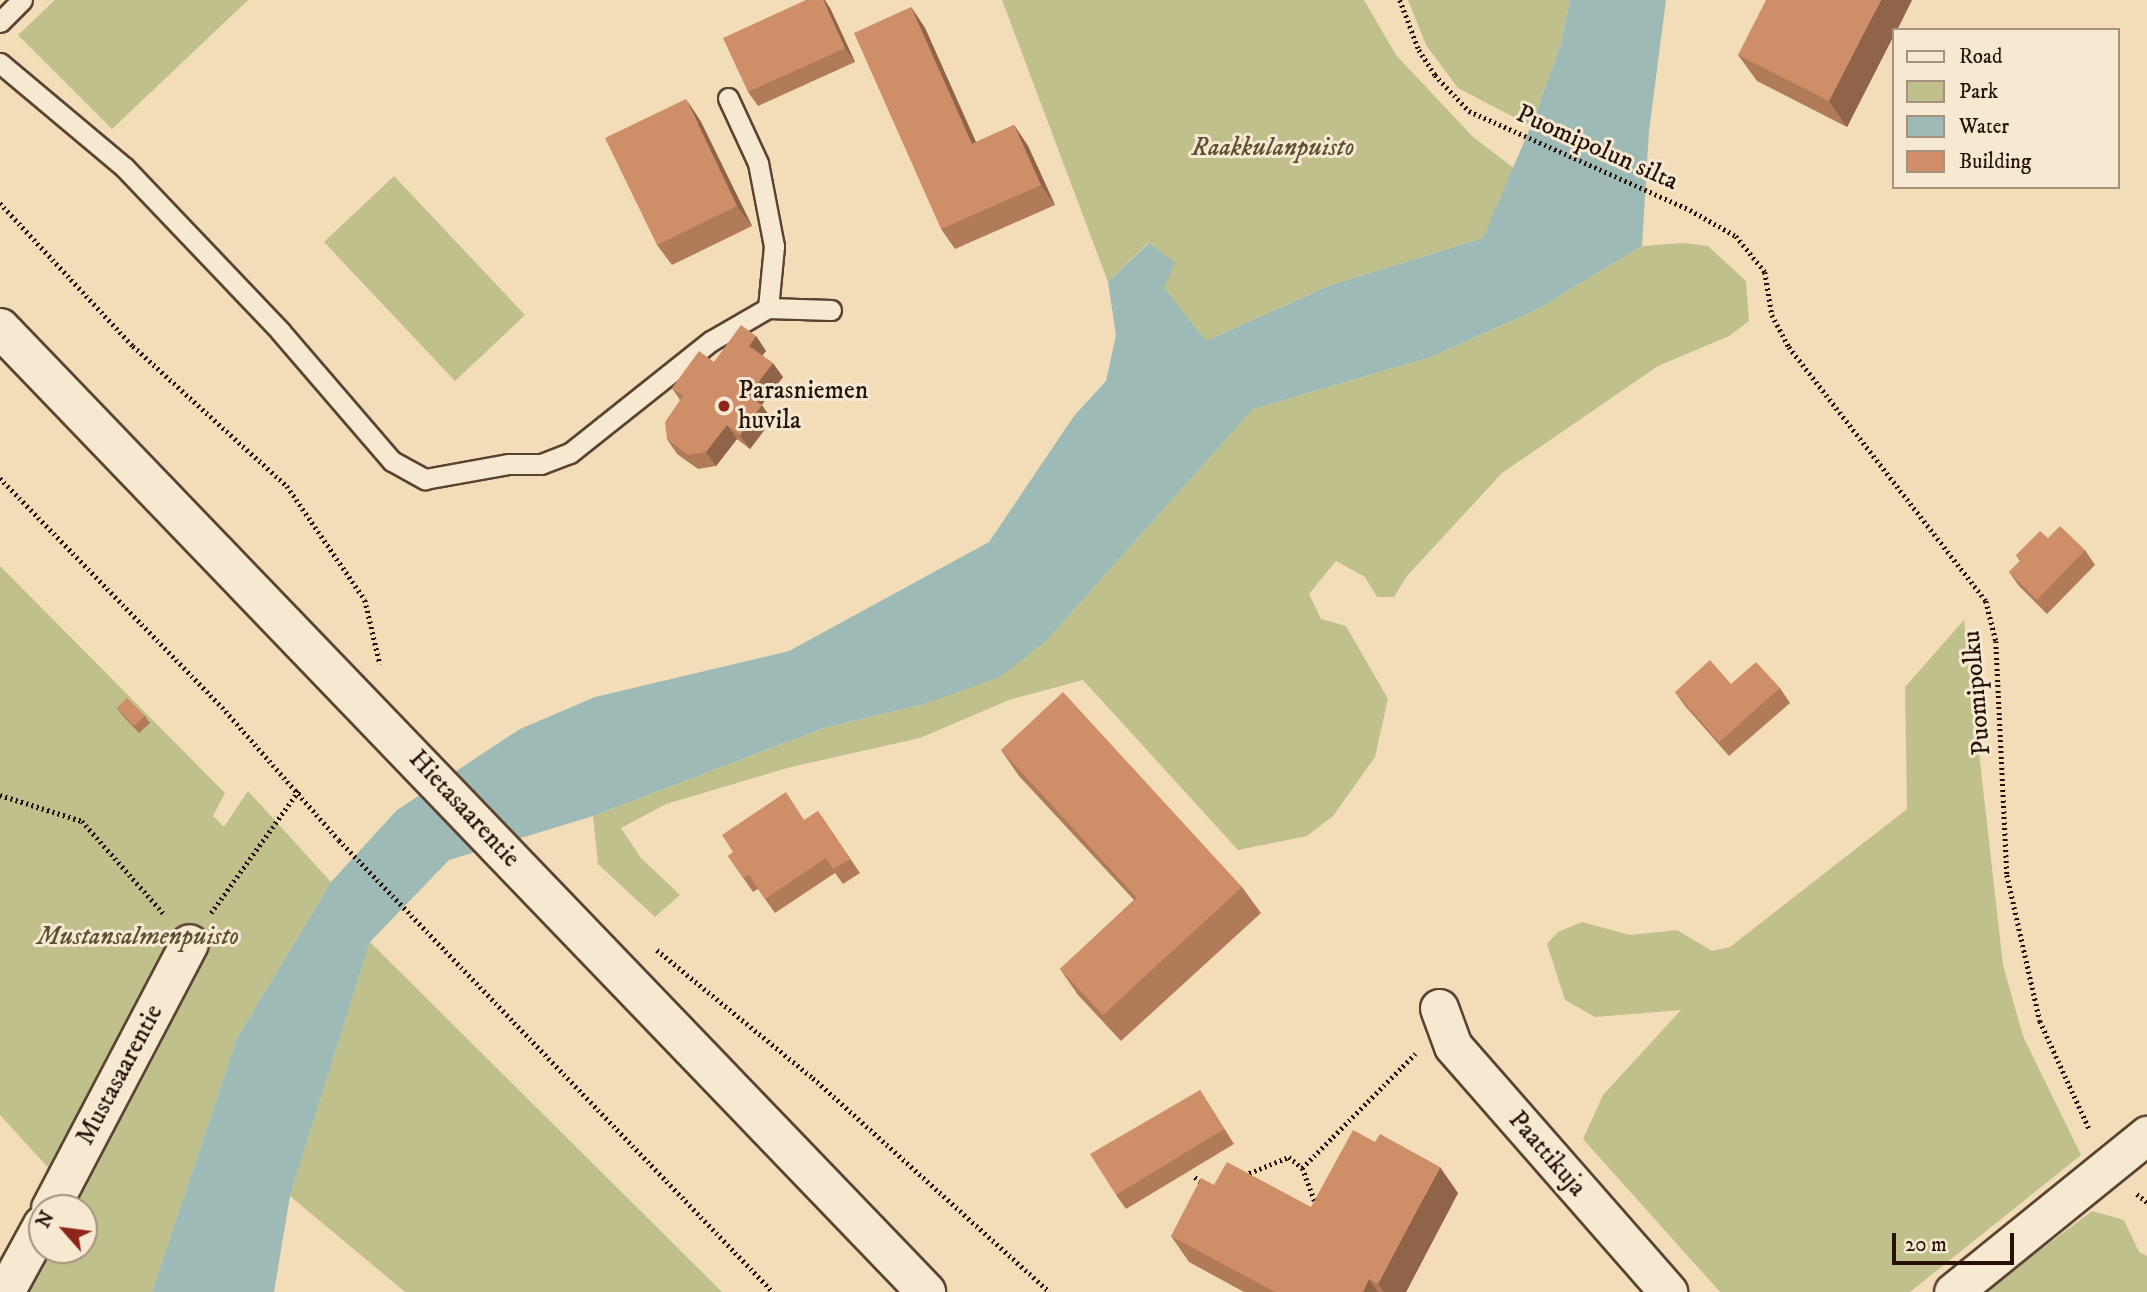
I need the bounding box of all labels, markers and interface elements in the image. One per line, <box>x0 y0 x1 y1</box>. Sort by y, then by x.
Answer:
legend <box>1892 28 2119 189</box>
text: Road <box>1959 44 2003 70</box>
text: Park <box>1959 79 1998 105</box>
street label: Puomipolun silta <box>1511 98 1683 198</box>
text: Water <box>1959 114 2009 140</box>
park label: Raakkulanpuisto <box>1192 132 1354 164</box>
text: Building <box>1959 149 2031 175</box>
place label: Parasniemen huvila <box>738 375 868 436</box>
marker: Parasniemen huvila <box>716 398 732 414</box>
street label: Puomipolku <box>1956 629 1998 757</box>
street label: Hietasaarentie <box>402 744 526 874</box>
park label: Mustansalmenpuisto <box>37 921 239 953</box>
street label: Mustasaarentie <box>70 999 170 1151</box>
street label: Paattikuja <box>1501 1105 1593 1203</box>
north arrow <box>28 1194 98 1264</box>
text: N <box>32 1208 60 1232</box>
scale bar <box>1895 1218 2018 1262</box>
text: 20 m <box>1905 1232 1947 1258</box>

